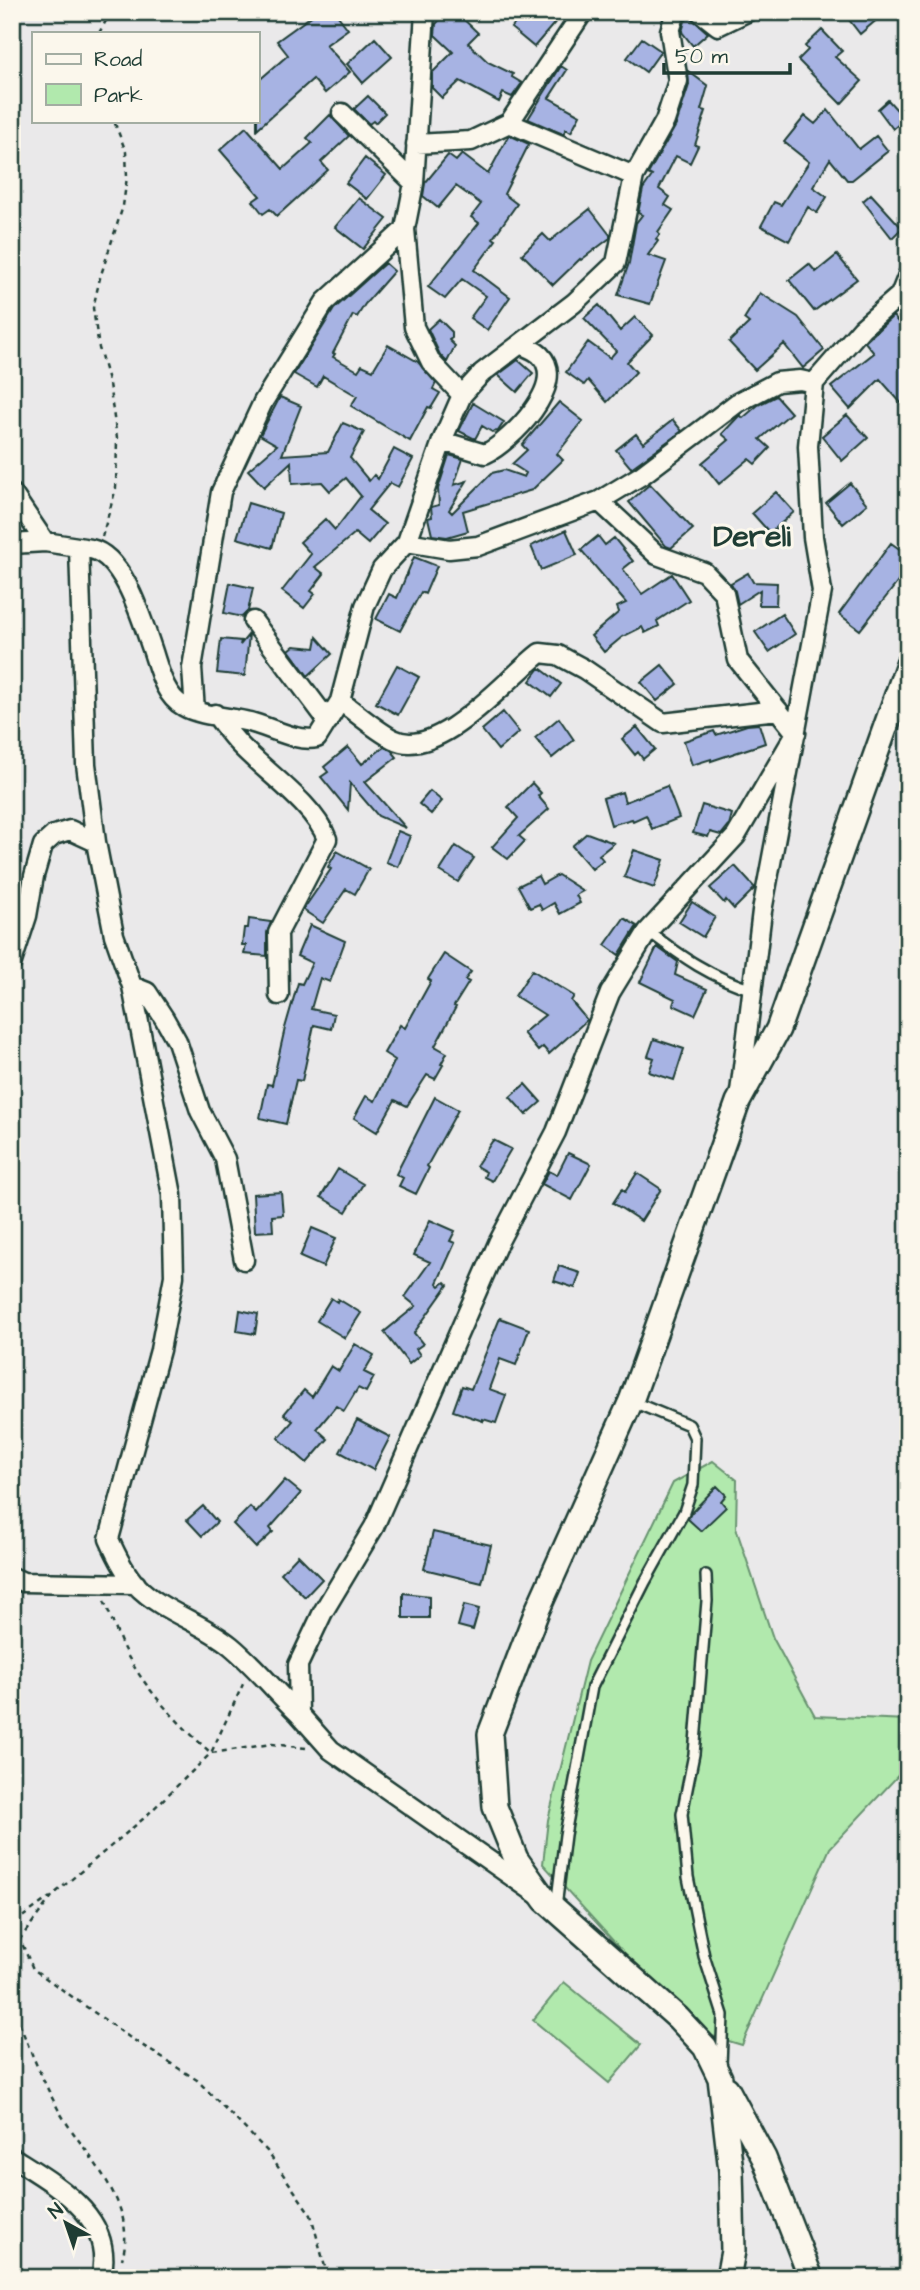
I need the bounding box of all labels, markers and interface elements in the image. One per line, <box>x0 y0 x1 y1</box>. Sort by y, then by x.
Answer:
legend <box>32 32 259 122</box>
scale bar <box>664 32 790 76</box>
text: 50 m <box>675 42 729 71</box>
text: Road <box>94 45 142 74</box>
text: Park <box>94 81 143 110</box>
district label: Dereli <box>713 516 791 558</box>
north arrow <box>32 2188 102 2258</box>
text: N <box>43 2197 69 2225</box>

